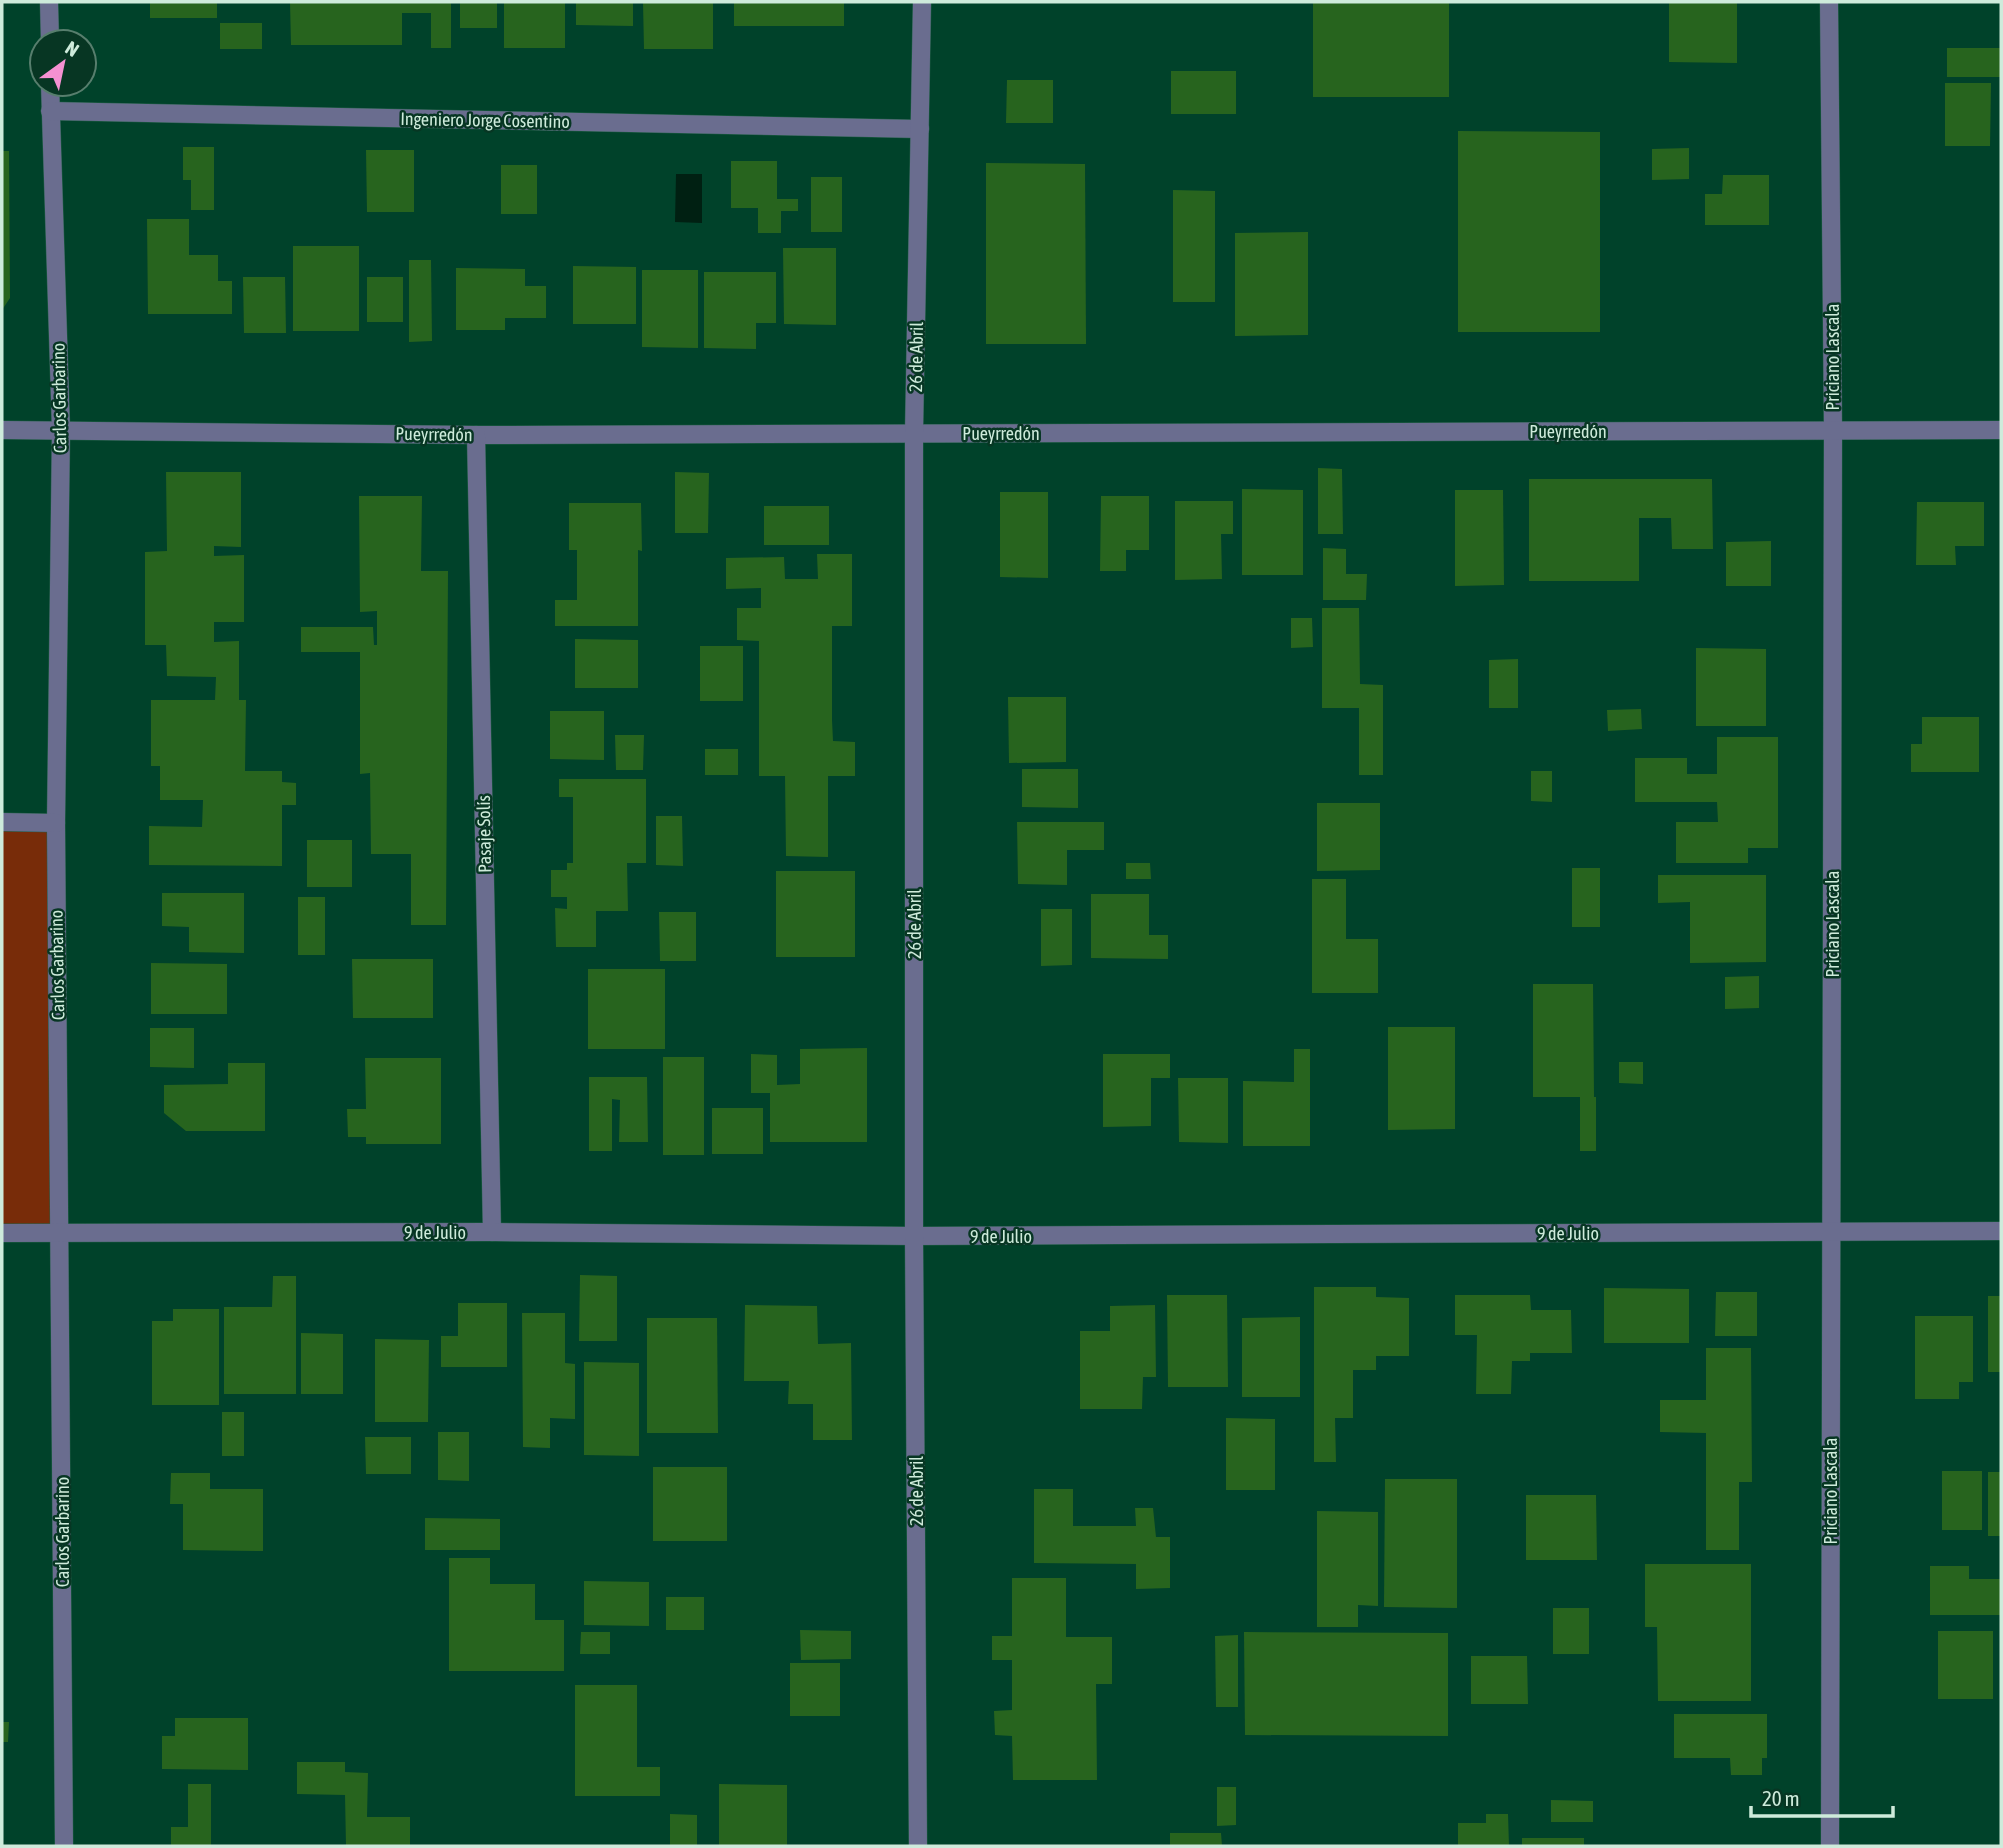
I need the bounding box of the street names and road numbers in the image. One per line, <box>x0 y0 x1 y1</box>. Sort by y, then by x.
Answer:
street label: Ingeniero Jorge Cosentino <box>400 108 570 132</box>
street label: Priciano Lascala <box>1822 304 1843 410</box>
street label: 26 de Abril <box>905 322 927 392</box>
street label: Carlos Garbarino <box>48 343 70 453</box>
street label: Pueyrredón <box>1529 421 1607 442</box>
street label: Pueyrredón <box>395 423 473 445</box>
street label: Pueyrredón <box>962 423 1040 444</box>
street label: Pasaje Solís <box>473 795 495 873</box>
street label: Priciano Lascala <box>1822 871 1843 977</box>
street label: 26 de Abril <box>904 889 925 959</box>
street label: Carlos Garbarino <box>46 910 68 1020</box>
street label: 9 de Julio <box>404 1222 466 1243</box>
street label: 9 de Julio <box>1537 1223 1599 1244</box>
street label: 9 de Julio <box>970 1226 1032 1247</box>
street label: Priciano Lascala <box>1820 1438 1841 1544</box>
street label: 26 de Abril <box>906 1456 927 1526</box>
street label: Carlos Garbarino <box>52 1477 73 1587</box>

